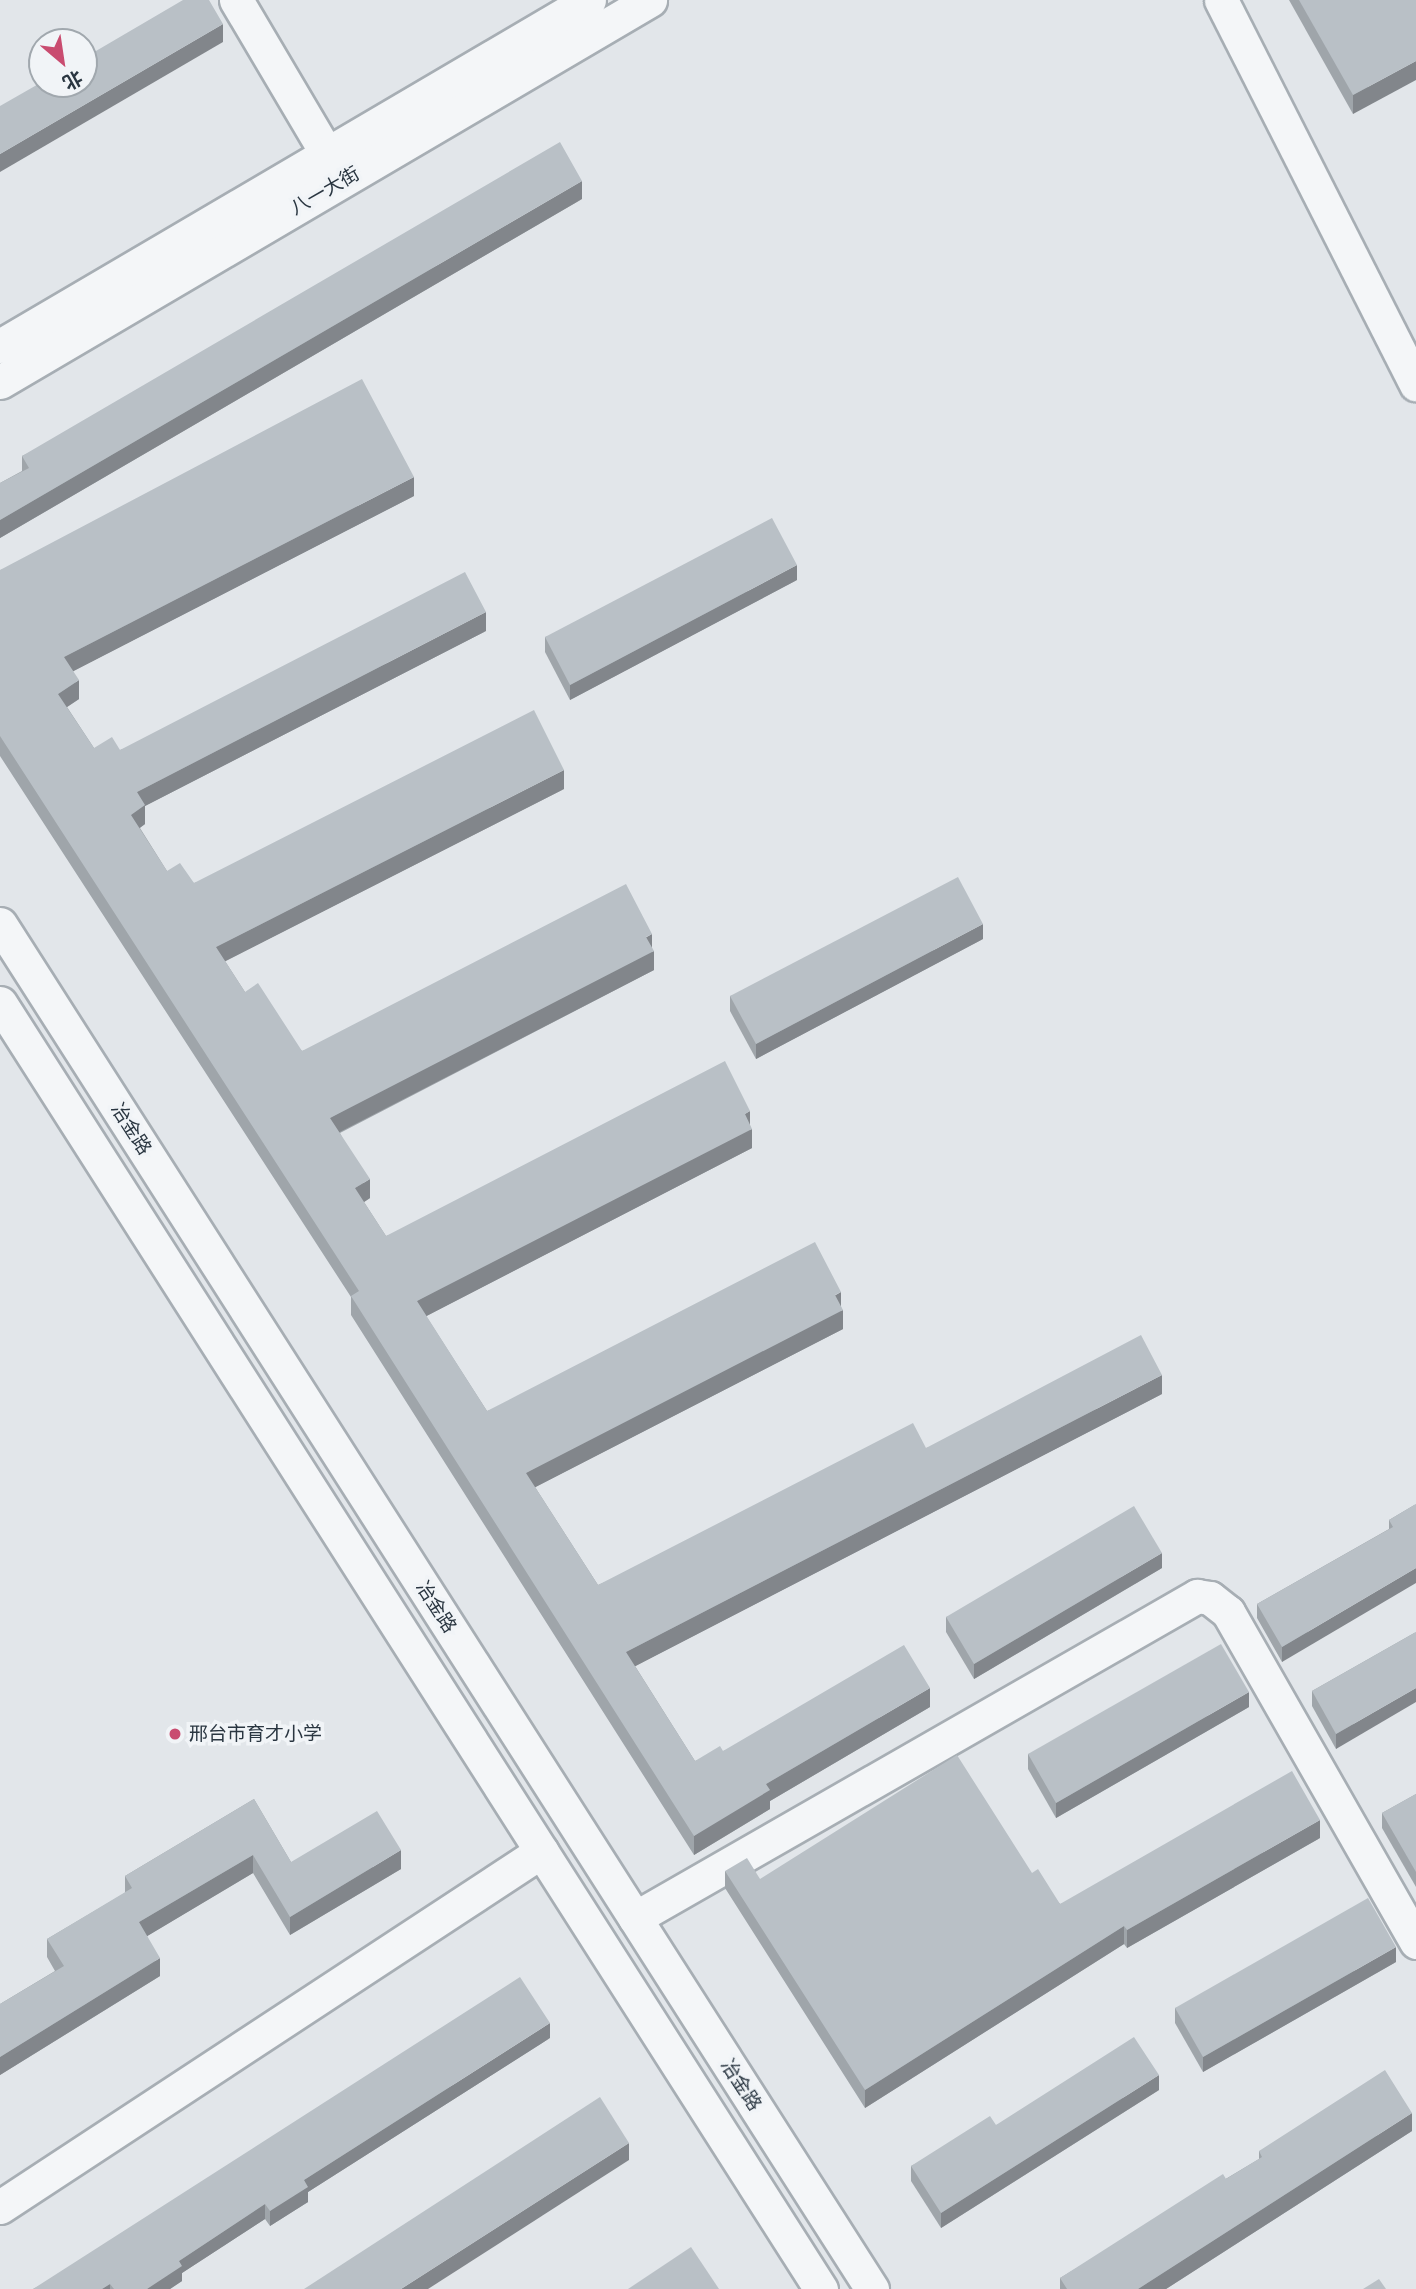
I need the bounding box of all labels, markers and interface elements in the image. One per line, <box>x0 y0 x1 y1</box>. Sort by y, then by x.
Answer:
north arrow <box>28 28 98 98</box>
text: 北 <box>59 65 86 95</box>
street label: 八一大街 <box>286 162 364 220</box>
street label: 冶金路 <box>106 1099 156 1159</box>
street label: 冶金路 <box>411 1577 461 1637</box>
place label: 邢台市育才小学 <box>189 1723 322 1745</box>
marker: 邢台市育才小学 <box>167 1726 183 1742</box>
street label: 冶金路 <box>716 2055 766 2115</box>

